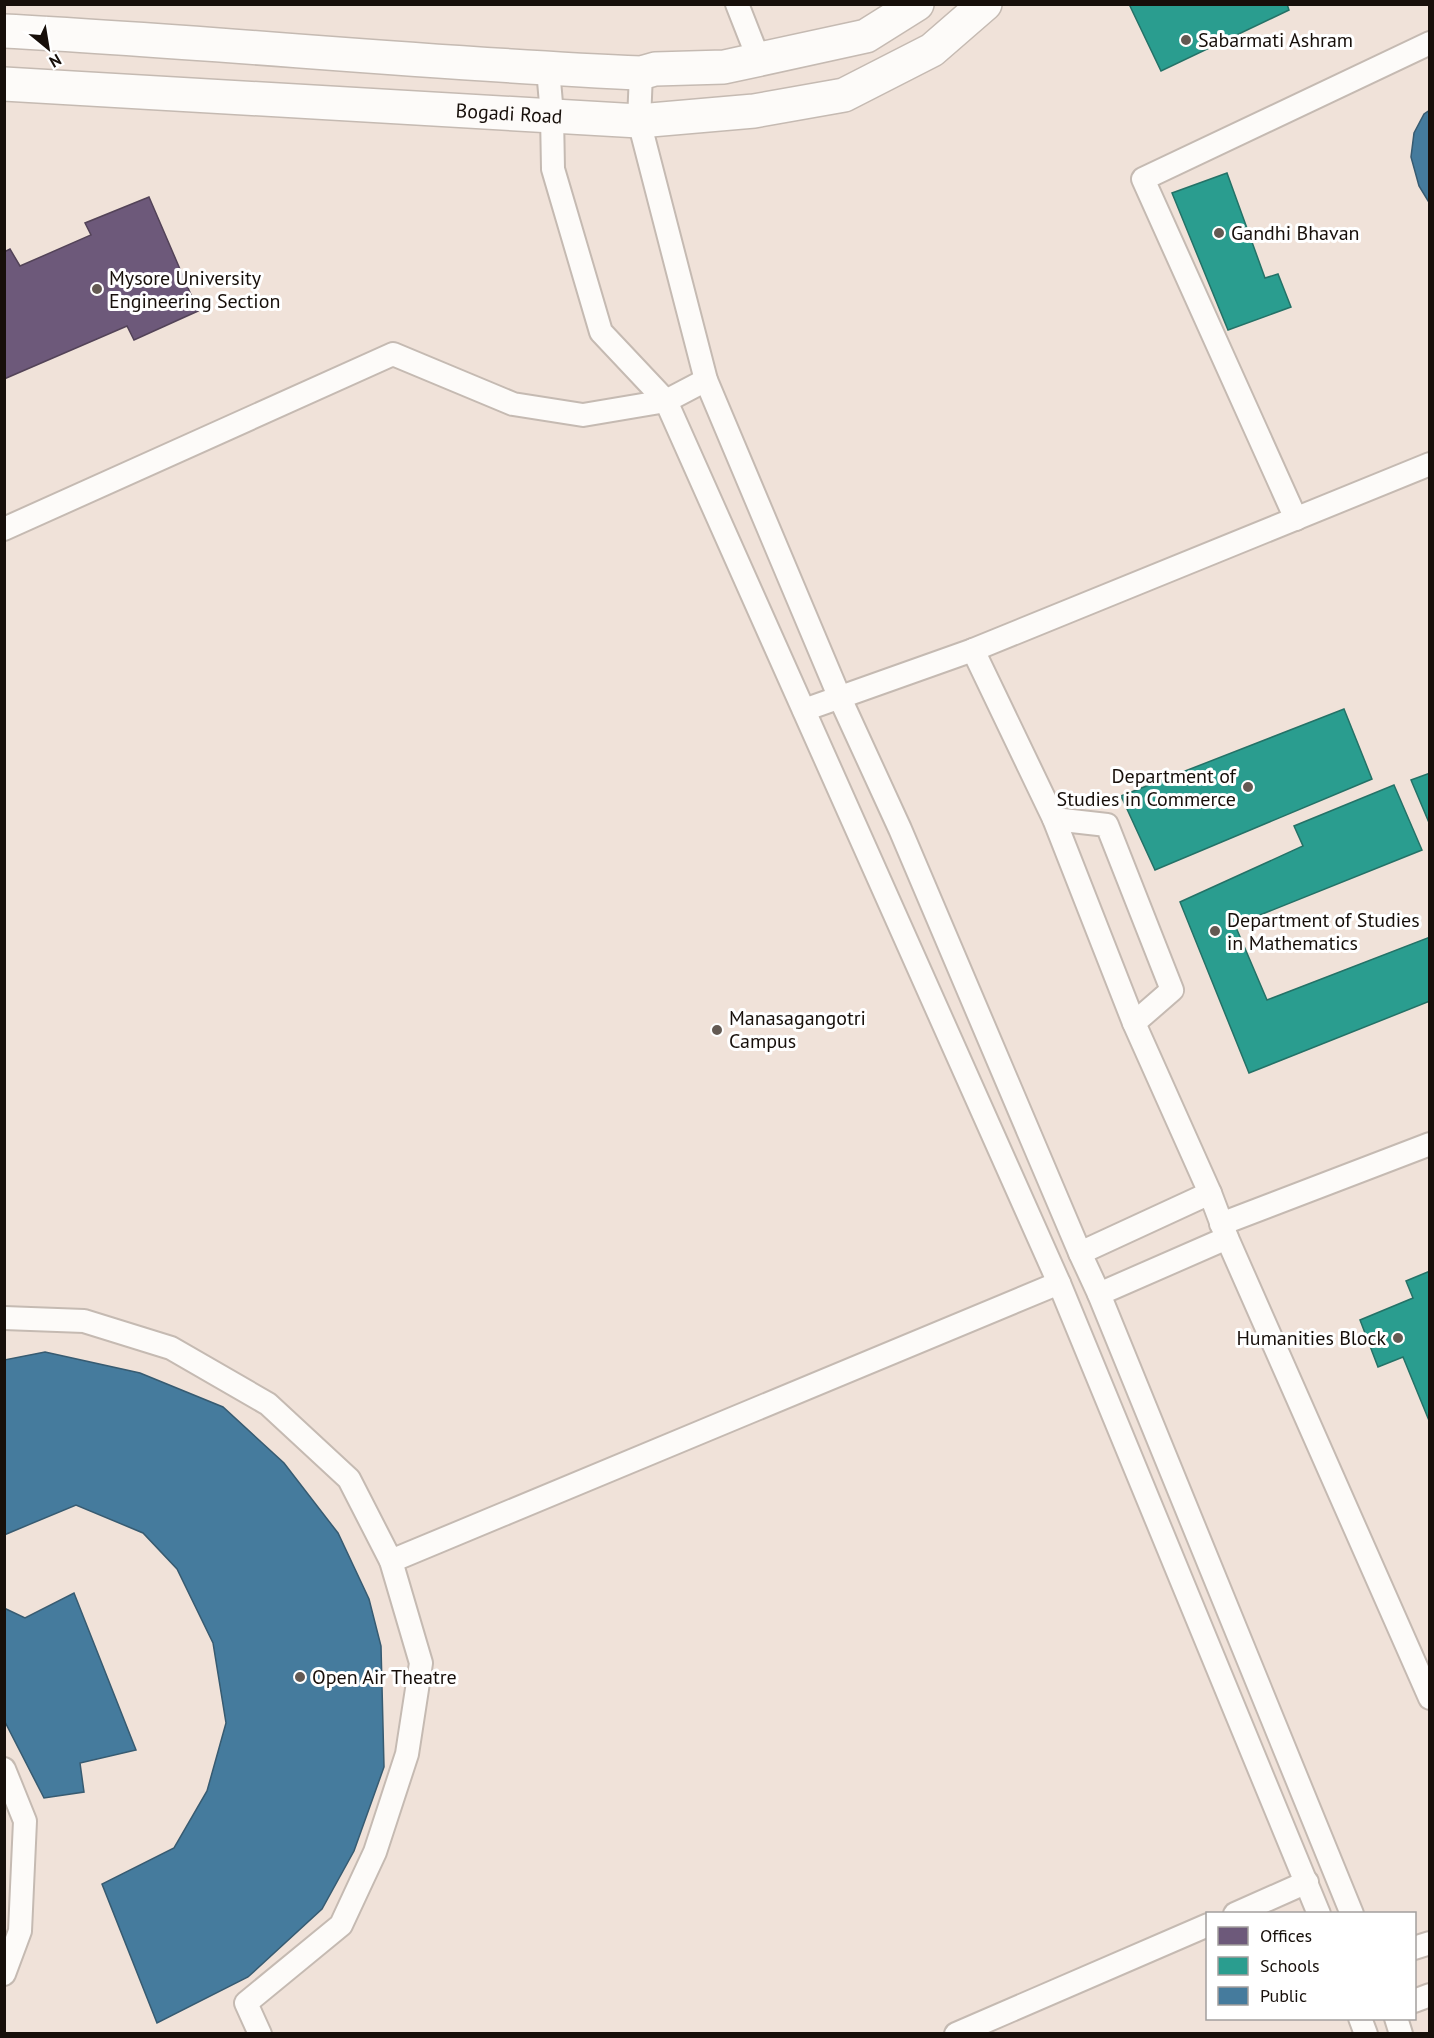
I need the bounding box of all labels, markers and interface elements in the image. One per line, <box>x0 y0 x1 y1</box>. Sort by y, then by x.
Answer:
north arrow <box>18 18 78 78</box>
place label: Sabarmati Ashram <box>1198 27 1353 53</box>
marker: Sabarmati Ashram <box>1179 33 1193 47</box>
text: N <box>46 50 65 72</box>
street label: Bogadi Road <box>455 97 563 130</box>
place label: Gandhi Bhavan <box>1231 220 1360 246</box>
marker: Gandhi Bhavan <box>1212 226 1226 240</box>
place label: Mysore University Engineering Section <box>109 265 280 314</box>
marker: Mysore University Engineering Section <box>90 282 104 296</box>
place label: Department of Studies in Commerce <box>1057 763 1238 812</box>
marker: Department of Studies in Commerce <box>1241 780 1255 794</box>
place label: Department of Studies in Mathematics <box>1227 907 1420 956</box>
marker: Department of Studies in Mathematics <box>1208 924 1222 938</box>
place label: Manasagangotri Campus <box>729 1005 866 1054</box>
marker: Manasagangotri Campus <box>710 1023 724 1037</box>
place label: Humanities Block <box>1236 1325 1386 1351</box>
marker: Humanities Block <box>1391 1331 1405 1345</box>
place label: Open Air Theatre <box>312 1664 457 1690</box>
marker: Open Air Theatre <box>293 1670 307 1684</box>
legend <box>1206 1912 1416 2020</box>
text: Offices <box>1260 1924 1312 1947</box>
text: Schools <box>1260 1954 1320 1977</box>
text: Public <box>1260 1984 1307 2007</box>

